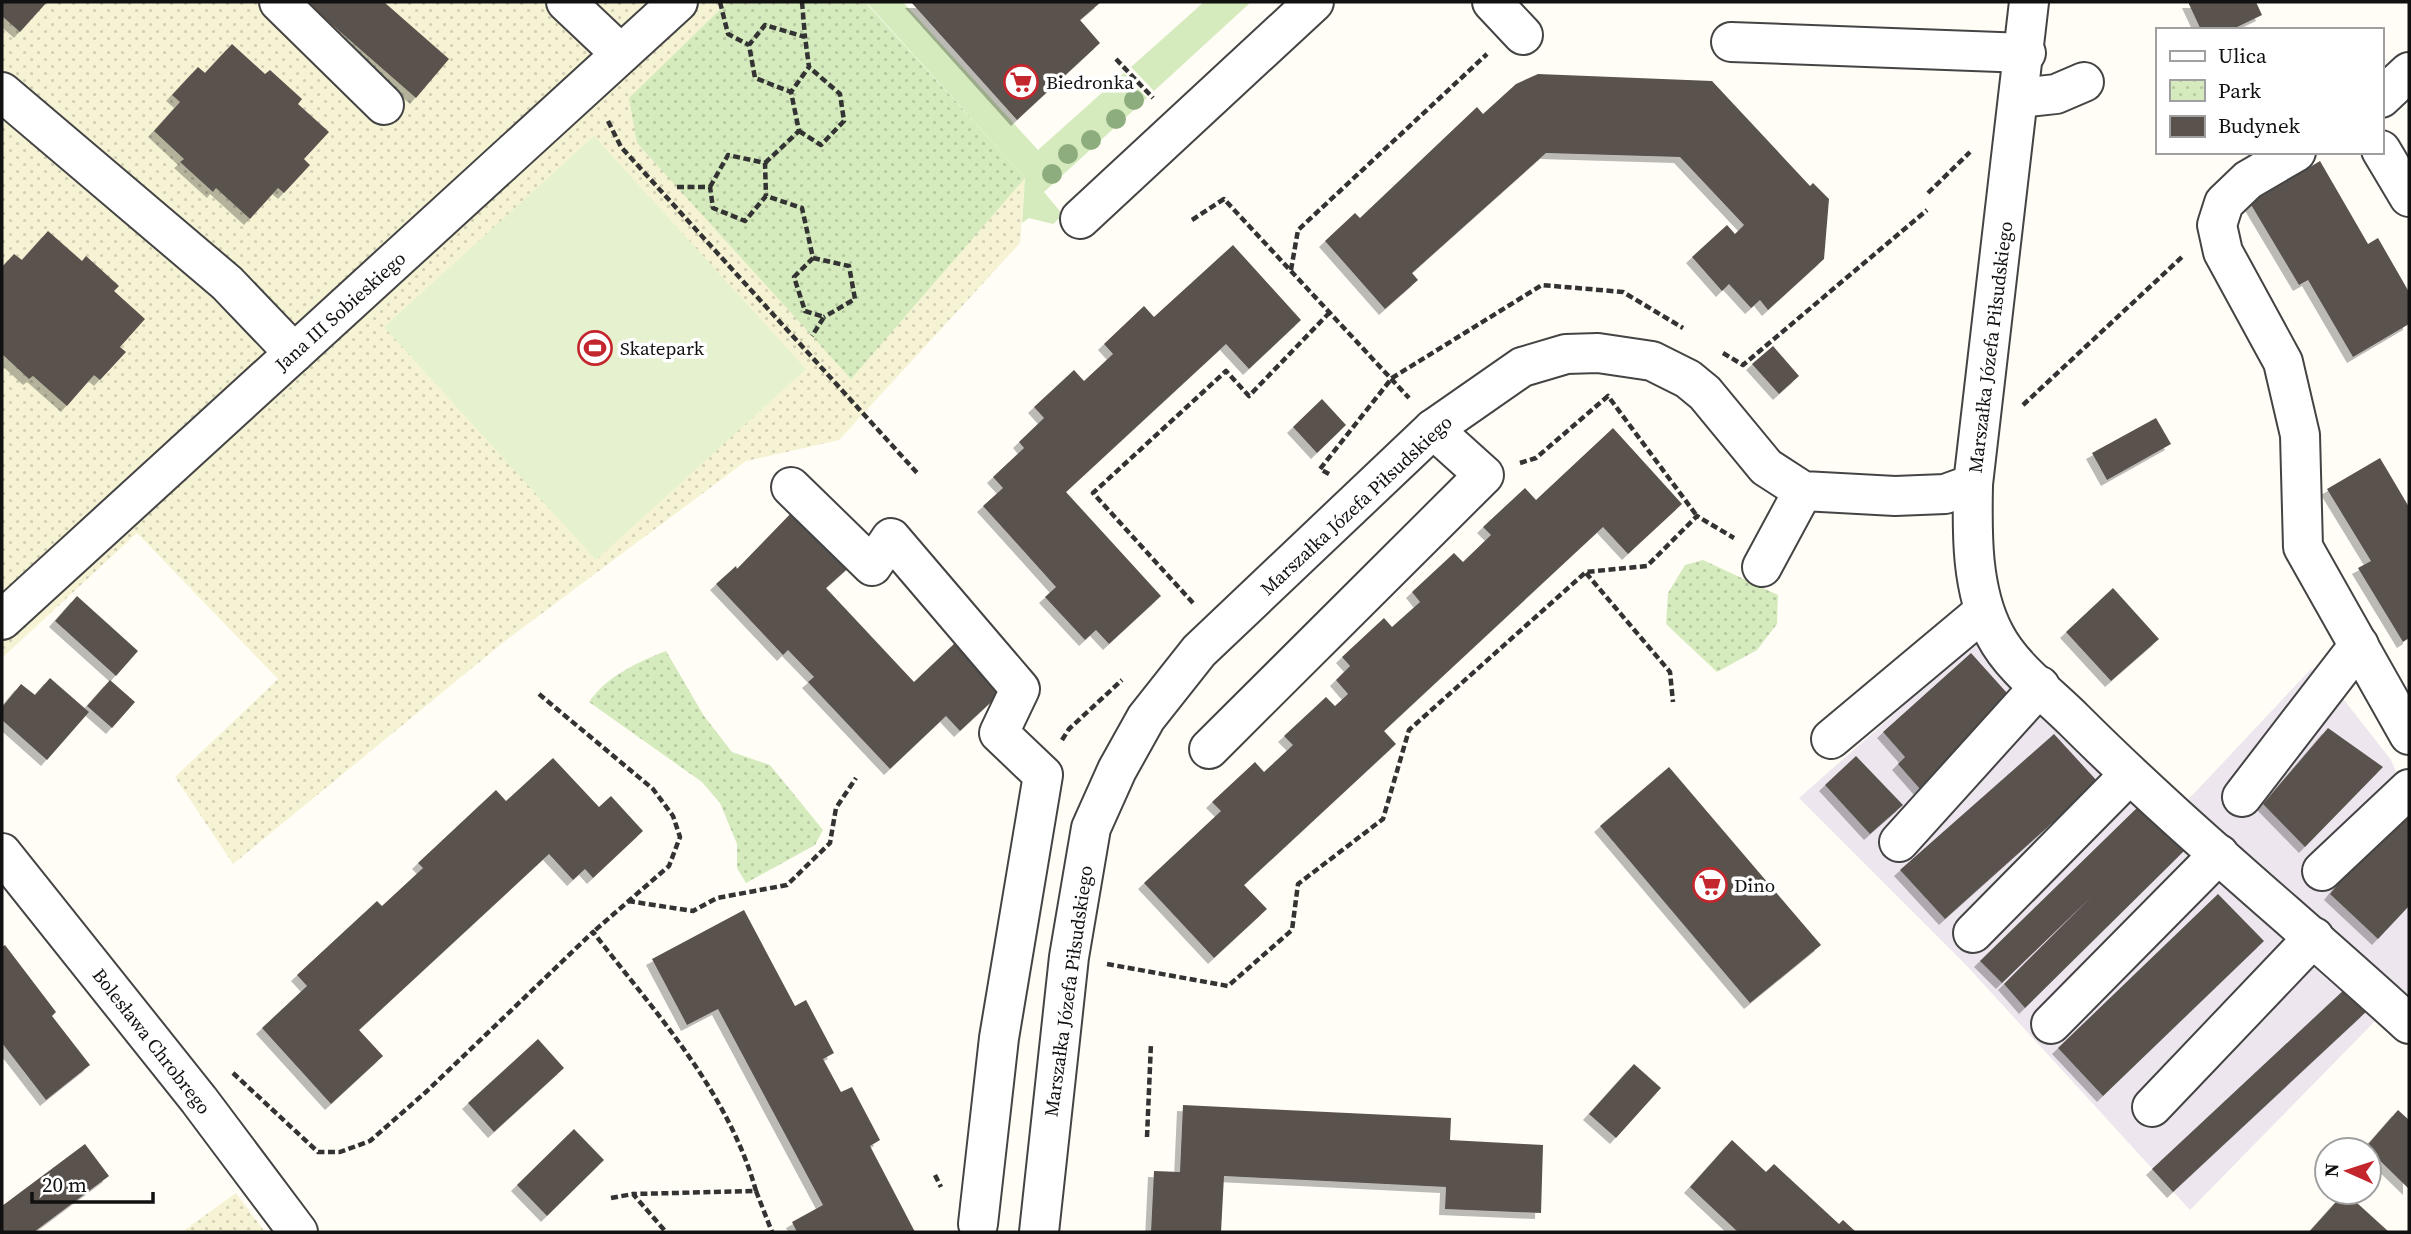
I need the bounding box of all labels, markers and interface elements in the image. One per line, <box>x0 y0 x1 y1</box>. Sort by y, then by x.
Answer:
legend <box>2156 28 2383 154</box>
text: Ulica <box>2218 41 2267 70</box>
supermarket icon: Biedronka <box>1002 63 1040 101</box>
place label: Biedronka <box>1046 69 1134 95</box>
text: Park <box>2218 76 2262 105</box>
text: Budynek <box>2218 111 2300 140</box>
street label: Marszałka Józefa Piłsudskiego <box>1962 220 2018 474</box>
street label: Jana III Sobieskiego <box>268 245 411 377</box>
sports icon: Skatepark <box>576 329 614 367</box>
place label: Skatepark <box>620 335 705 361</box>
street label: Marszałka Józefa Piłsudskiego <box>1254 409 1458 601</box>
street label: Marszałka Józefa Piłsudskiego <box>1037 864 1099 1118</box>
supermarket icon: Dino <box>1691 866 1729 904</box>
place label: Dino <box>1734 872 1775 898</box>
street label: Bolesława Chrobrego <box>87 963 217 1119</box>
north arrow <box>2313 1136 2383 1206</box>
scale bar <box>32 1160 152 1204</box>
text: N <box>2318 1162 2344 1178</box>
text: 20 m <box>42 1170 87 1199</box>

